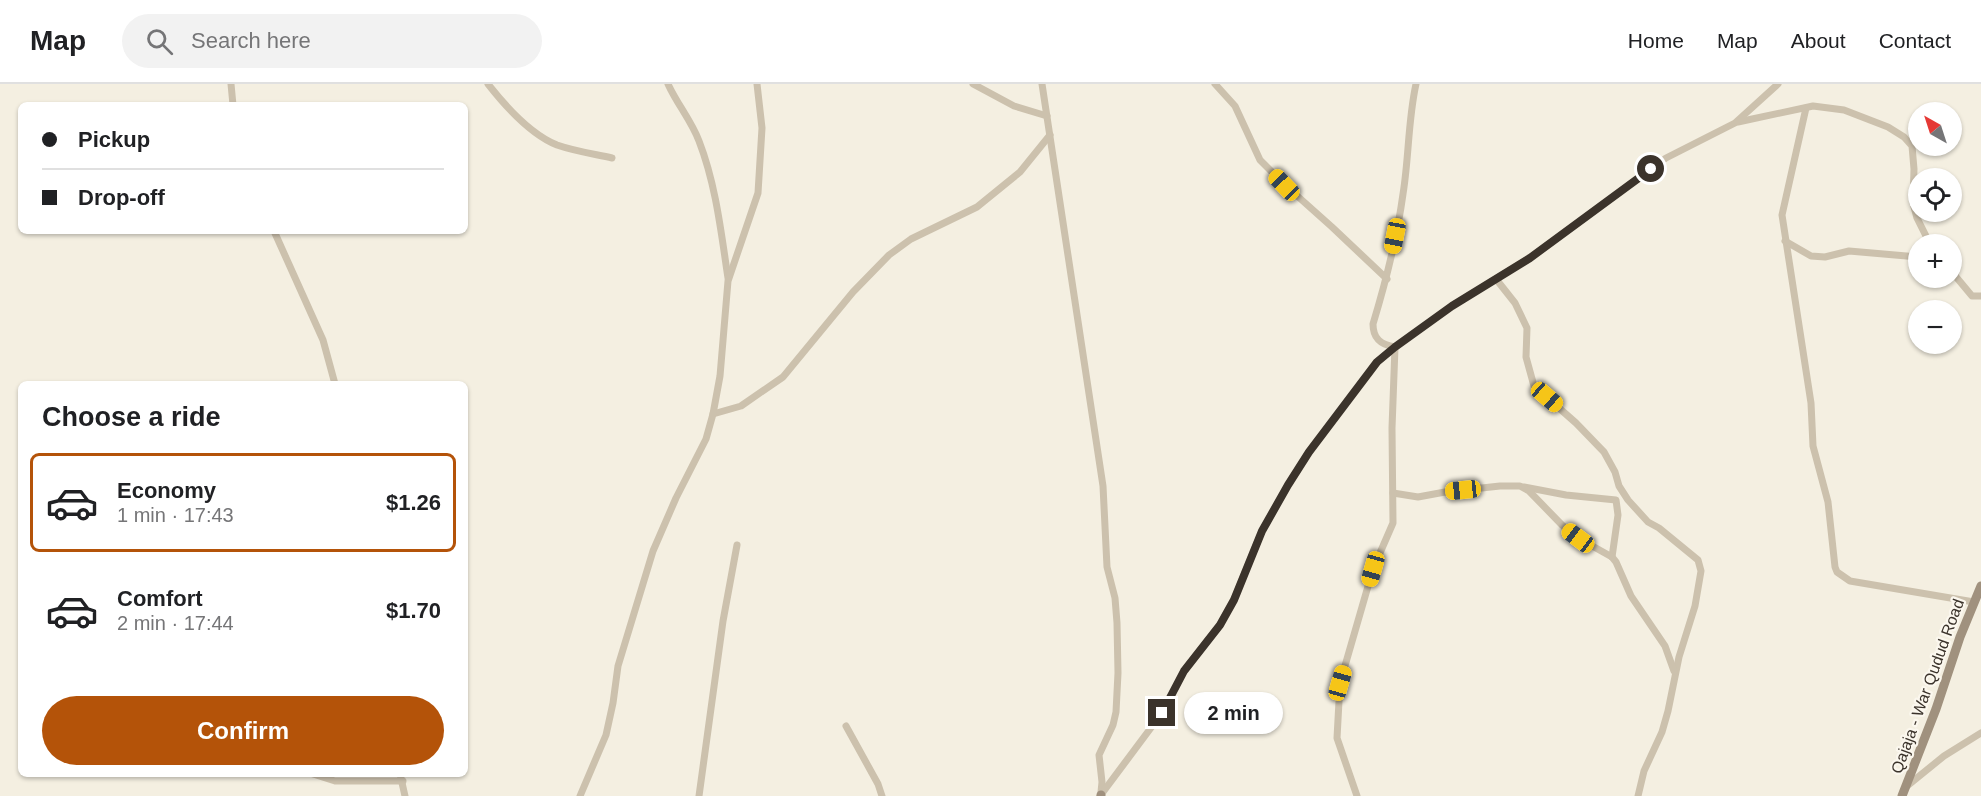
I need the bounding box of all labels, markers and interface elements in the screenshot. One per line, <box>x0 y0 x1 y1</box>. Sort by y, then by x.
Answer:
search box <box>122 14 542 68</box>
text: Map <box>30 25 86 56</box>
icon: search <box>143 25 176 58</box>
text: Search here <box>191 28 311 53</box>
text: Home <box>1628 29 1684 52</box>
text: Map <box>1717 29 1758 52</box>
text: About <box>1791 29 1846 52</box>
text: Contact <box>1879 29 1951 52</box>
north arrow <box>1908 102 1962 156</box>
map controls <box>1908 102 1962 354</box>
text: Pickup <box>78 127 150 152</box>
route start <box>1637 155 1664 182</box>
car <box>1265 166 1303 204</box>
button: locate <box>1908 168 1962 222</box>
text: Drop-off <box>78 185 165 210</box>
car <box>1383 217 1407 255</box>
button: + <box>1908 234 1962 288</box>
button: − <box>1908 300 1962 354</box>
car <box>1528 378 1566 416</box>
text: Choose a ride <box>42 402 221 432</box>
icon: car <box>45 476 99 530</box>
text: Economy <box>117 478 216 503</box>
car <box>1444 479 1482 501</box>
text: $1.26 <box>386 490 441 515</box>
text: 1 min · 17:43 <box>117 504 234 526</box>
car <box>1558 520 1598 556</box>
car <box>1359 549 1387 589</box>
icon: car <box>45 584 99 638</box>
text: Comfort <box>117 586 203 611</box>
street label: Qajaja - War Qudud Road <box>1888 597 1967 776</box>
text: $1.70 <box>386 598 441 623</box>
text: 2 min · 17:44 <box>117 612 234 634</box>
car <box>1326 663 1354 703</box>
callout: 2 min <box>1183 692 1282 734</box>
button: Confirm <box>42 696 444 765</box>
route end <box>1148 699 1175 726</box>
text: 2 min <box>1207 702 1260 724</box>

